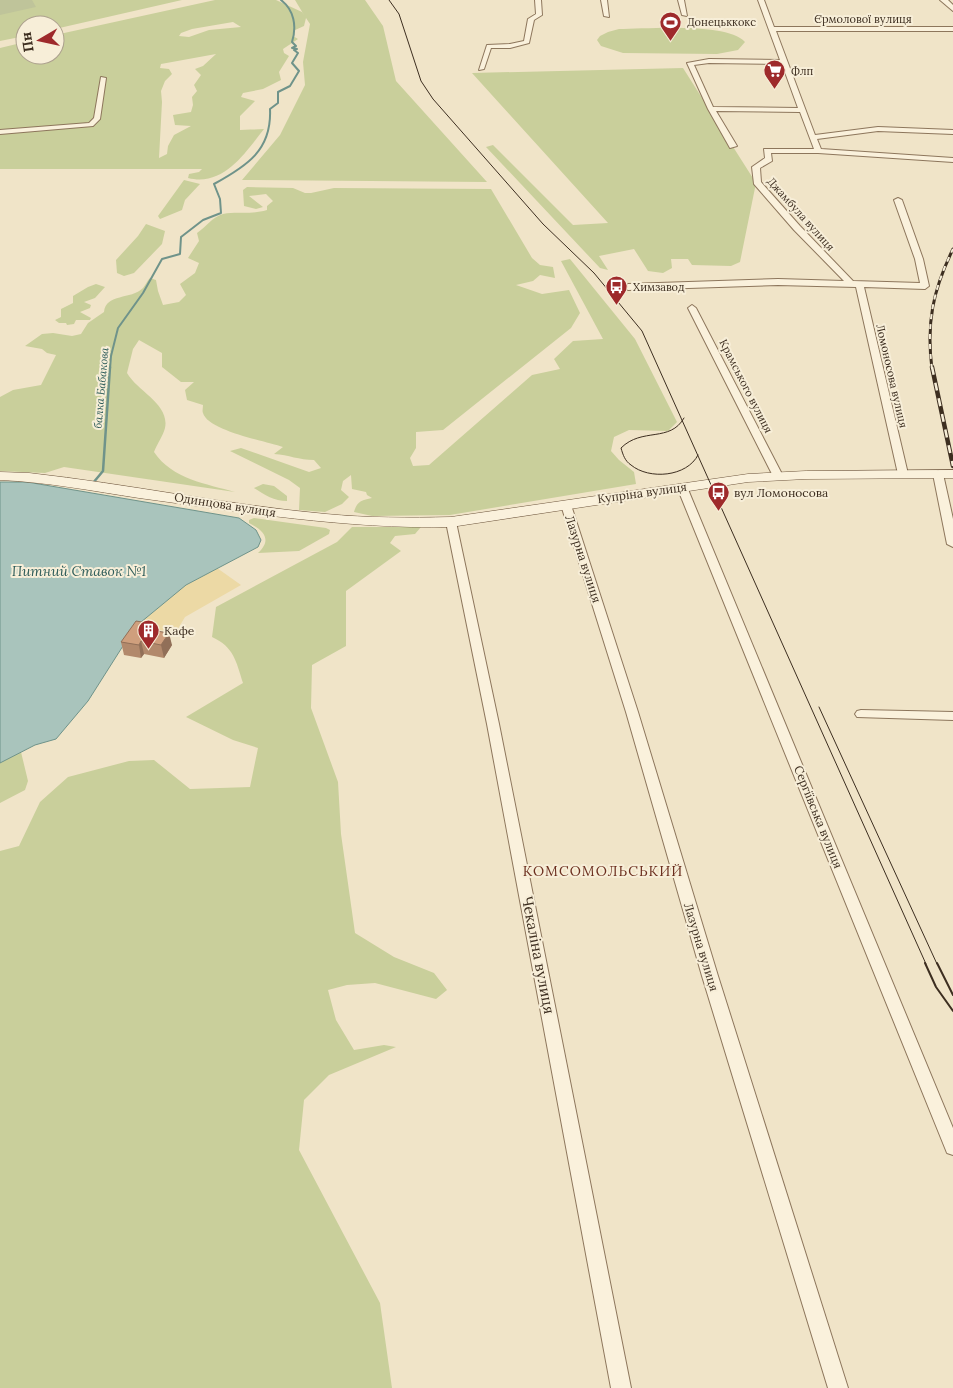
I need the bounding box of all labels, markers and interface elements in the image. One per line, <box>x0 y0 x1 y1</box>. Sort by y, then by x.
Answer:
sports icon: Донецьккокс <box>659 10 683 41</box>
street label: Єрмолової вулиця <box>814 12 912 26</box>
north arrow <box>15 15 65 65</box>
place label: Донецьккокс <box>687 15 756 29</box>
text: Пн <box>17 31 38 53</box>
supermarket icon: Флп <box>763 59 787 90</box>
place label: Флп <box>791 64 814 78</box>
street label: Джамбула вулиця <box>764 174 838 254</box>
bus stop icon: Химзавод <box>605 275 629 306</box>
place label: Химзавод <box>633 280 685 294</box>
street label: Ломоносова вулиця <box>873 323 911 429</box>
street label: Крамського вулиця <box>716 337 776 435</box>
water label: балка Бабакова <box>90 346 112 429</box>
street label: Купріна вулиця <box>596 479 688 506</box>
bus stop icon: вул Ломоносова <box>706 481 730 512</box>
place label: вул Ломоносова <box>734 485 828 500</box>
street label: Одинцова вулиця <box>173 489 277 520</box>
street label: Лазурна вулиця <box>562 513 605 605</box>
water label: Питний Ставок №1 <box>12 562 146 580</box>
building icon: Кафе <box>136 619 160 650</box>
place label: Кафе <box>164 623 195 638</box>
street label: Сергіївська вулиця <box>791 763 846 870</box>
district label: КОМСОМОЛЬСЬКИЙ <box>523 862 683 880</box>
street label: Чекаліна вулиця <box>518 894 559 1015</box>
street label: Лазурна вулиця <box>681 901 722 993</box>

